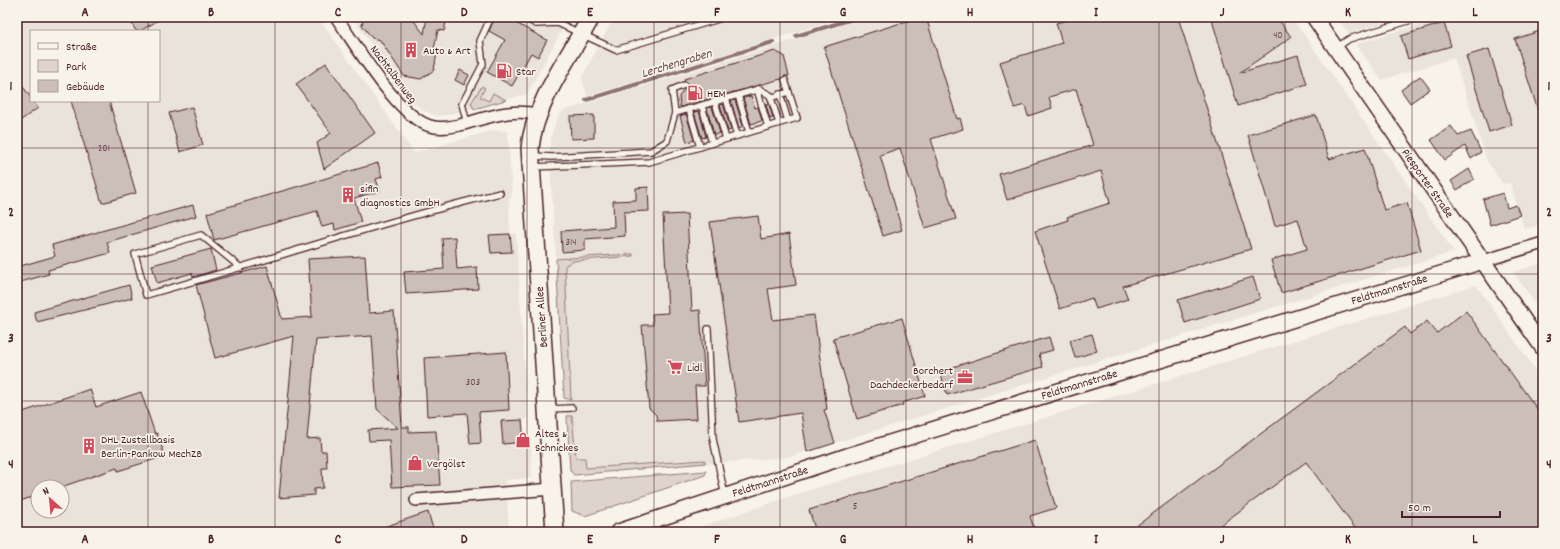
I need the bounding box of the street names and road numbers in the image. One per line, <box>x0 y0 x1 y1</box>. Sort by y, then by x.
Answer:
street label: Nachtalbenweg <box>365 42 420 108</box>
street label: Piesporter Straße <box>1397 146 1457 222</box>
street label: Feldtmannstraße <box>1349 271 1430 310</box>
street label: Berliner Allee <box>532 286 553 348</box>
street label: Feldtmannstraße <box>1039 366 1120 405</box>
street label: Feldtmannstraße <box>730 462 811 503</box>

